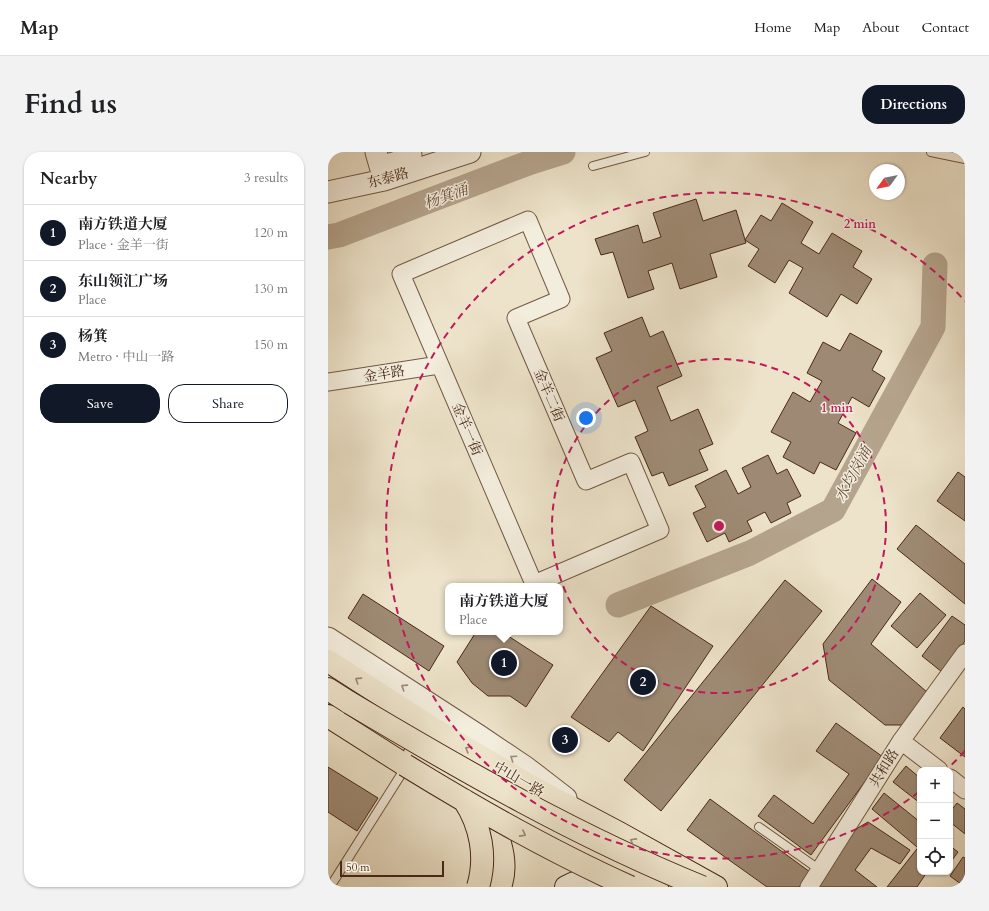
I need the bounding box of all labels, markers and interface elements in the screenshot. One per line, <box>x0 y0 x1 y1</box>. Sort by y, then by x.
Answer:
text: Map <box>20 15 59 41</box>
text: Home <box>754 18 792 37</box>
text: Map <box>814 18 840 37</box>
text: About <box>862 18 899 37</box>
text: Contact <box>921 18 969 37</box>
text: Find us <box>24 85 117 123</box>
button: Directions <box>862 85 965 124</box>
street label: 东泰路 <box>365 163 411 193</box>
north arrow <box>869 164 905 200</box>
text: Nearby <box>40 167 97 190</box>
text: 3 results <box>244 169 288 187</box>
water label: 杨箕涌 <box>421 178 472 213</box>
text: 南方铁道大厦 <box>78 214 168 234</box>
text: 2 min <box>844 216 876 232</box>
text: 1 <box>50 224 56 242</box>
text: 120 m <box>254 224 288 242</box>
text: Place · 金羊一街 <box>78 236 169 254</box>
text: 东山领汇广场 <box>78 271 168 291</box>
text: 2 <box>50 280 56 298</box>
text: 130 m <box>254 280 288 298</box>
text: Place <box>78 291 106 309</box>
text: 杨箕 <box>78 326 108 346</box>
text: 3 <box>50 336 56 354</box>
text: 150 m <box>254 336 288 354</box>
text: Metro · 中山一路 <box>78 348 174 366</box>
street label: 金羊路 <box>362 361 406 387</box>
street label: 金羊二街 <box>529 366 569 424</box>
button: Save <box>40 384 160 423</box>
button: Share <box>168 384 288 423</box>
street label: 金羊一街 <box>447 400 487 458</box>
text: 1 min <box>821 400 853 416</box>
your location <box>576 408 596 428</box>
water label: 水均岗涌 <box>830 441 877 505</box>
centre of rings <box>712 519 726 533</box>
popup <box>445 583 563 635</box>
text: 南方铁道大厦 <box>459 591 549 611</box>
text: Place <box>459 611 487 629</box>
pin: 1 <box>491 648 517 678</box>
pin: 2 <box>630 667 656 697</box>
one-way arrow <box>355 677 362 685</box>
one-way arrow <box>401 684 408 692</box>
pin: 3 <box>552 725 578 755</box>
street label: 共和路 <box>865 745 903 791</box>
one-way arrow <box>465 746 472 754</box>
one-way arrow <box>510 756 517 763</box>
street label: 中山一路 <box>490 757 548 801</box>
map controls <box>917 767 953 875</box>
button: + <box>917 767 953 803</box>
button: − <box>917 803 953 839</box>
one-way arrow <box>519 829 526 837</box>
one-way arrow <box>630 838 637 845</box>
button: locate <box>917 839 953 875</box>
scale bar <box>340 859 444 878</box>
text: 50 m <box>346 860 370 875</box>

